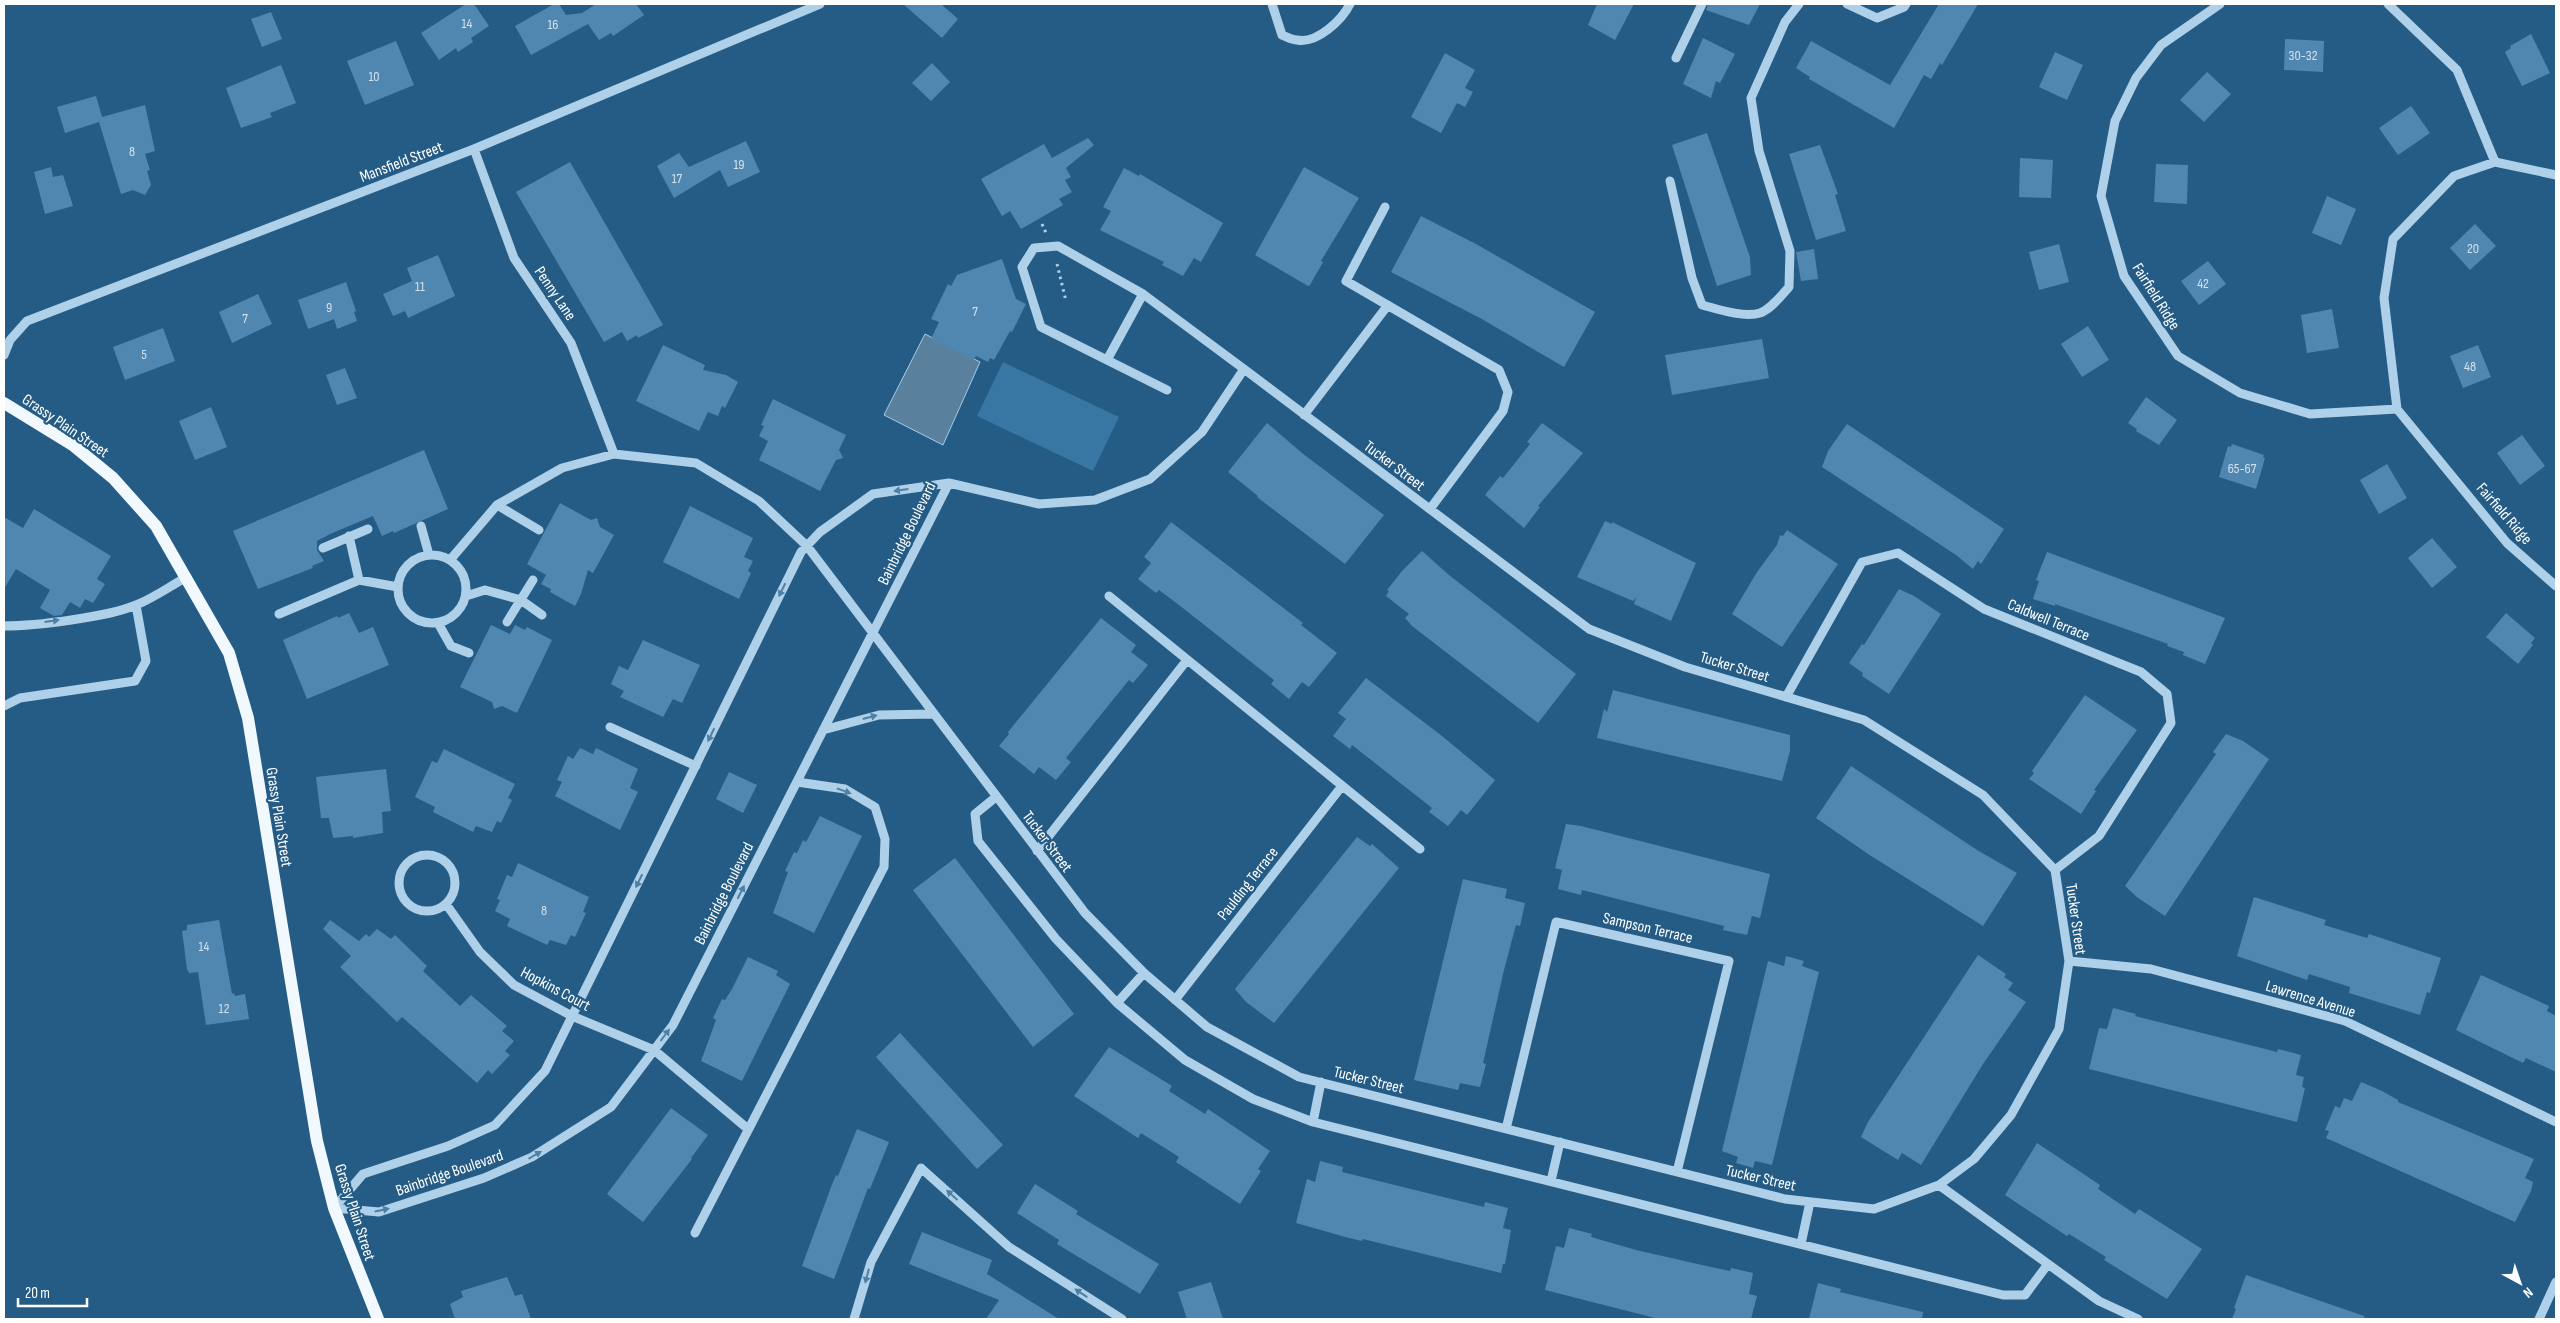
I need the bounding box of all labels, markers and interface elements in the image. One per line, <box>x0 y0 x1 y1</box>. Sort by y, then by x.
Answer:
house number: 14 <box>462 15 473 32</box>
house number: 16 <box>547 16 559 33</box>
house number: 30-32 <box>2289 47 2318 64</box>
house number: 10 <box>368 68 380 85</box>
street label: Mansfield Street <box>357 138 446 187</box>
house number: 8 <box>129 143 135 160</box>
house number: 19 <box>733 156 745 173</box>
house number: 17 <box>672 170 683 187</box>
house number: 20 <box>2467 240 2479 257</box>
street label: Fairfield Ridge <box>2128 260 2184 334</box>
street label: Penny Lane <box>530 263 580 324</box>
house number: 42 <box>2197 275 2209 292</box>
house number: 11 <box>415 278 425 295</box>
house number: 9 <box>326 299 332 316</box>
house number: 7 <box>972 303 978 320</box>
house number: 7 <box>242 310 248 327</box>
house number: 5 <box>141 346 147 363</box>
house number: 48 <box>2464 358 2476 375</box>
street label: Grassy Plain Street <box>18 390 112 462</box>
street label: Tucker Street <box>1360 437 1429 495</box>
house number: 65-67 <box>2228 460 2257 477</box>
street label: Bainbridge Boulevard <box>874 479 940 588</box>
street label: Fairfield Ridge <box>2472 479 2536 549</box>
one-way arrow <box>892 487 908 495</box>
one-way arrow <box>778 582 787 597</box>
street label: Caldwell Terrace <box>2005 595 2092 645</box>
one-way arrow <box>44 617 60 625</box>
street label: Tucker Street <box>1698 648 1772 687</box>
one-way arrow <box>863 713 878 721</box>
one-way arrow <box>707 728 715 742</box>
street label: Grassy Plain Street <box>261 766 296 868</box>
one-way arrow <box>837 787 852 795</box>
street label: Tucker Street <box>1018 808 1076 876</box>
street label: Bainbridge Boulevard <box>690 839 758 948</box>
street label: Paulding Terrace <box>1214 844 1283 924</box>
one-way arrow <box>635 874 643 888</box>
street label: Tucker Street <box>2061 882 2090 956</box>
one-way arrow <box>737 884 745 899</box>
house number: 8 <box>541 902 547 919</box>
street label: Sampson Terrace <box>1601 909 1694 948</box>
house number: 14 <box>199 938 210 955</box>
street label: Hopkins Court <box>517 963 594 1016</box>
street label: Lawrence Avenue <box>2263 977 2358 1022</box>
house number: 12 <box>219 1000 230 1017</box>
one-way arrow <box>660 1028 670 1042</box>
street label: Tucker Street <box>1332 1063 1406 1098</box>
street label: Bainbridge Boulevard <box>393 1146 506 1201</box>
one-way arrow <box>527 1151 542 1159</box>
street label: Tucker Street <box>1724 1161 1798 1196</box>
street label: Grassy Plain Street <box>330 1162 379 1263</box>
one-way arrow <box>945 1190 958 1201</box>
one-way arrow <box>375 1205 391 1213</box>
north arrow <box>2495 1258 2545 1308</box>
one-way arrow <box>863 1269 871 1284</box>
scale bar <box>18 1276 86 1308</box>
text: 20 m <box>25 1284 50 1303</box>
text: N <box>2520 1284 2536 1301</box>
one-way arrow <box>1074 1288 1088 1298</box>

